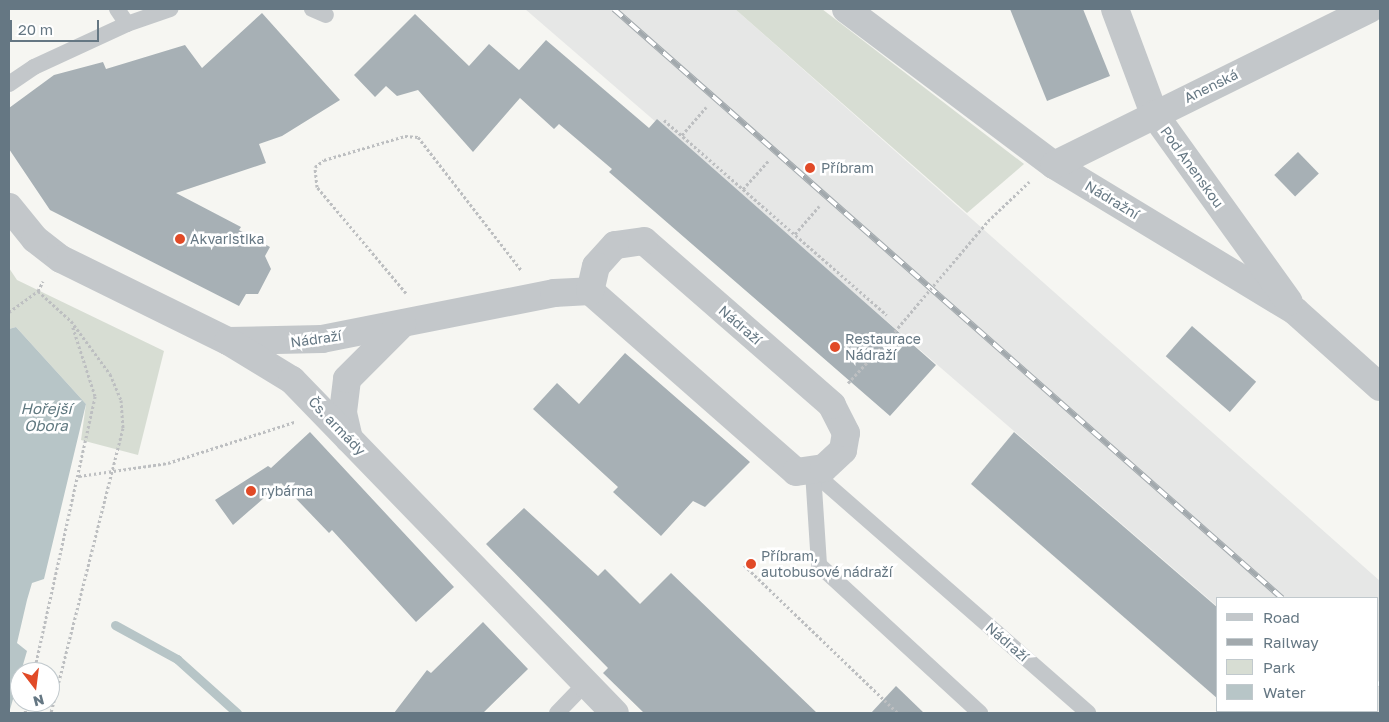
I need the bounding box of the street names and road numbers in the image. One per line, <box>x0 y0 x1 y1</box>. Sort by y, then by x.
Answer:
street label: Anenská <box>1181 66 1241 106</box>
street label: Pod Anenskou <box>1157 123 1227 211</box>
street label: Nádražní <box>1082 177 1142 223</box>
street label: Nádraží <box>715 302 765 348</box>
street label: Nádraží <box>289 327 343 351</box>
street label: Čs. armády <box>305 393 369 459</box>
street label: Nádraží <box>982 619 1032 665</box>

